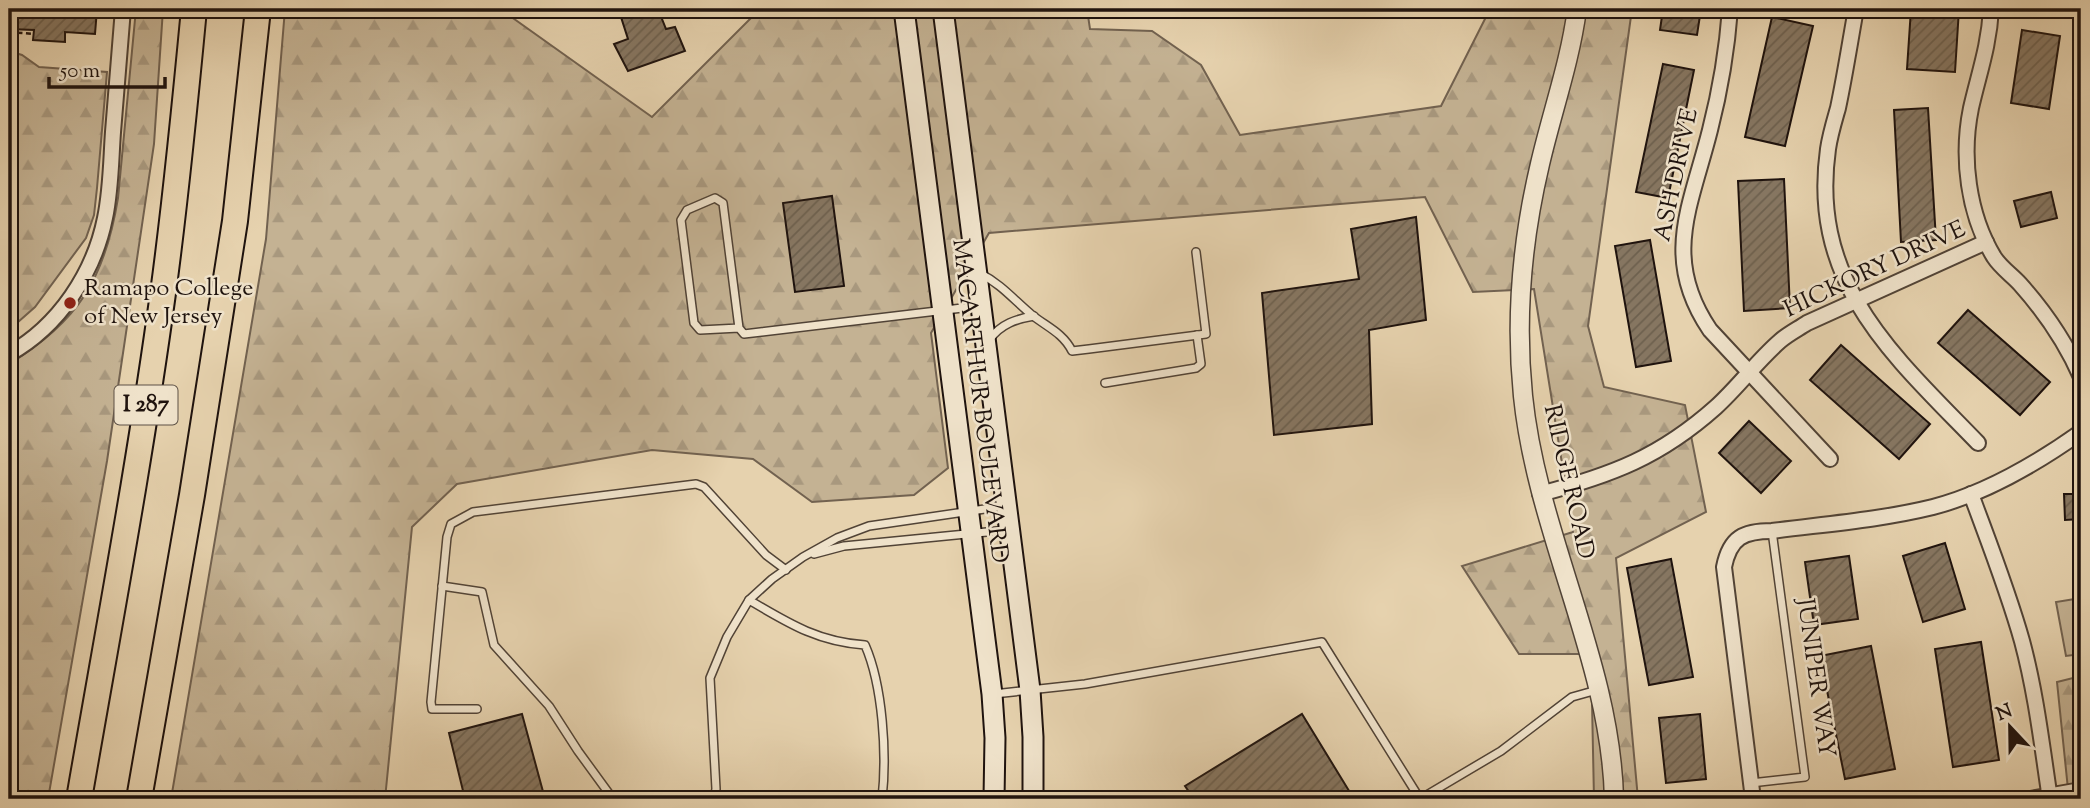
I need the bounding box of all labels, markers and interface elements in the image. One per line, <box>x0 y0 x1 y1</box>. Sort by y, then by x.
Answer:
scale bar <box>49 46 164 90</box>
text: 50 m <box>59 57 100 87</box>
street label: ASH DRIVE <box>1646 105 1708 245</box>
street label: HICKORY DRIVE <box>1778 213 1972 327</box>
street label: MACARTHUR BOULEVARD <box>942 237 1016 565</box>
place label: Ramapo College of New Jersey <box>84 272 253 334</box>
marker: Ramapo College of New Jersey <box>62 295 78 311</box>
road number: I 287 <box>114 386 178 424</box>
street label: RIDGE ROAD <box>1534 401 1602 563</box>
street label: JUNIPER WAY <box>1787 594 1843 760</box>
north arrow <box>1974 692 2044 762</box>
text: N <box>1992 698 2017 729</box>

